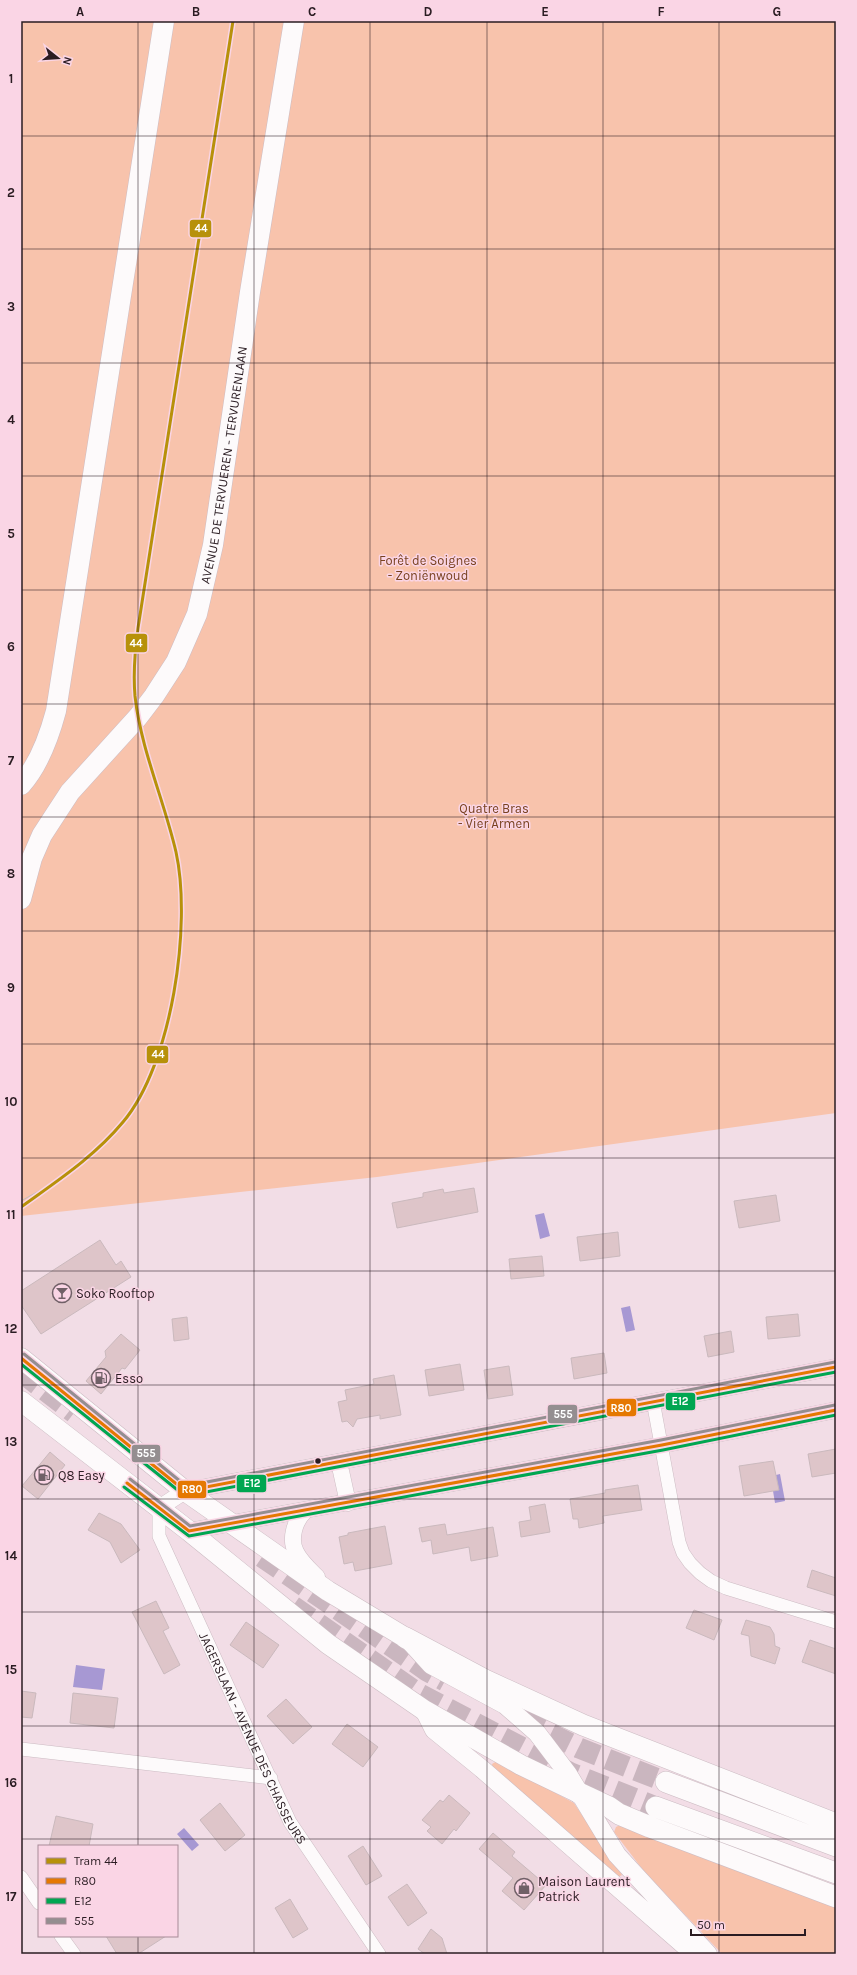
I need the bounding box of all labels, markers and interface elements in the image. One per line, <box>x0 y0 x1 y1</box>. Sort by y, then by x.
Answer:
text: A <box>76 4 84 19</box>
text: B <box>192 4 200 19</box>
text: C <box>308 4 316 19</box>
text: D <box>424 4 433 19</box>
text: E <box>541 4 549 19</box>
text: F <box>657 4 665 19</box>
text: G <box>773 4 781 19</box>
north arrow <box>38 38 78 78</box>
text: N <box>60 55 74 66</box>
text: 1 <box>9 71 13 86</box>
text: 2 <box>7 185 15 200</box>
line badge: 44 <box>189 219 212 238</box>
text: 44 <box>194 222 208 235</box>
text: 3 <box>7 299 15 314</box>
street label: AVENUE DE TERVUEREN - TERVURENLAAN <box>197 345 249 585</box>
text: 4 <box>7 412 15 427</box>
text: 5 <box>7 526 15 541</box>
park label: Forêt de Soignes - Zoniënwoud <box>379 553 477 583</box>
line badge: 44 <box>125 633 148 653</box>
text: 44 <box>129 637 143 650</box>
text: 6 <box>7 639 15 654</box>
text: 7 <box>8 753 15 768</box>
park label: Quatre Bras - Vier Armen <box>458 801 530 831</box>
text: 8 <box>7 866 15 881</box>
text: 9 <box>7 980 15 995</box>
line badge: 44 <box>146 1045 169 1064</box>
text: 44 <box>151 1048 165 1061</box>
text: 10 <box>5 1094 17 1109</box>
text: 11 <box>6 1207 16 1222</box>
bar icon: Soko Rooftop <box>51 1282 73 1304</box>
place label: Soko Rooftop <box>76 1286 155 1301</box>
text: 12 <box>5 1321 17 1336</box>
fuel station icon: Esso <box>90 1367 112 1389</box>
place label: Esso <box>115 1371 143 1386</box>
line badge: E12 <box>665 1392 696 1411</box>
text: E12 <box>671 1395 689 1408</box>
line badge: R80 <box>606 1398 637 1417</box>
text: R80 <box>610 1402 632 1415</box>
line badge: 555 <box>547 1404 578 1424</box>
text: 555 <box>553 1408 573 1421</box>
text: 13 <box>5 1434 17 1449</box>
line badge: 555 <box>131 1444 161 1463</box>
text: 555 <box>136 1447 156 1460</box>
unlabelled marker <box>313 1456 323 1466</box>
fuel station icon: Q8 Easy <box>33 1464 55 1486</box>
place label: Q8 Easy <box>58 1468 105 1483</box>
line badge: E12 <box>236 1474 267 1493</box>
text: E12 <box>243 1477 261 1490</box>
line badge: R80 <box>177 1480 207 1499</box>
text: R80 <box>181 1483 203 1496</box>
text: 14 <box>5 1548 17 1563</box>
street label: JAGERSLAAN - AVENUE DES CHASSEURS <box>197 1630 310 1847</box>
text: 15 <box>5 1662 18 1677</box>
text: 16 <box>5 1775 17 1790</box>
legend <box>38 1845 178 1937</box>
text: Tram 44 <box>74 1854 118 1868</box>
text: R80 <box>74 1874 96 1888</box>
place label: Maison Laurent Patrick <box>538 1874 630 1904</box>
shop icon: Maison Laurent Patrick <box>513 1877 535 1899</box>
text: 17 <box>5 1889 17 1904</box>
text: E12 <box>74 1894 92 1908</box>
scale bar <box>691 1911 805 1937</box>
text: 555 <box>74 1914 95 1928</box>
text: 50 m <box>697 1918 725 1932</box>

